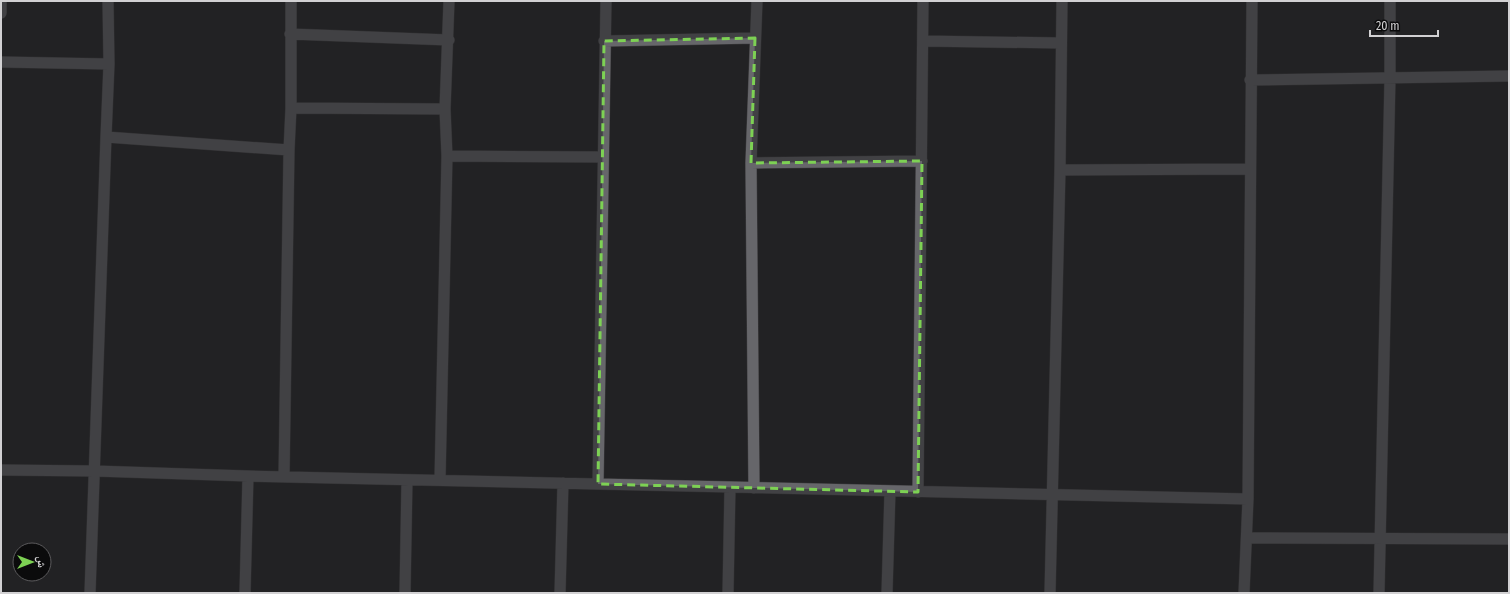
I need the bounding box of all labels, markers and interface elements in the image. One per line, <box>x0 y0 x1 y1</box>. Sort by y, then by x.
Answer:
scale bar <box>1370 12 1438 38</box>
text: 20 m <box>1376 19 1400 33</box>
north arrow <box>12 542 52 582</box>
text: ش <box>34 556 48 568</box>

